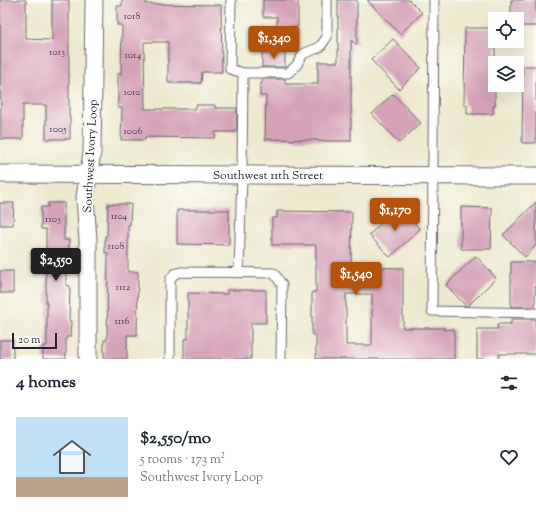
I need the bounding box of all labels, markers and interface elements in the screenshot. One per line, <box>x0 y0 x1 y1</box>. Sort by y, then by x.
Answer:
house number: 1018 <box>124 9 140 24</box>
map controls <box>488 12 524 92</box>
button: locate <box>488 12 524 48</box>
pin: $1,340 <box>241 26 307 60</box>
text: $1,340 <box>257 30 291 48</box>
house number: 1013 <box>49 45 65 60</box>
house number: 1014 <box>125 48 141 63</box>
button: layers <box>488 56 524 92</box>
house number: 1010 <box>123 85 141 100</box>
street label: Southwest Ivory Loop <box>79 99 103 213</box>
house number: 1005 <box>49 122 67 137</box>
house number: 1006 <box>124 124 142 139</box>
street label: Southwest 11th Street <box>213 167 323 185</box>
pin: $1,170 <box>362 198 428 232</box>
text: $1,170 <box>379 202 411 220</box>
house number: 1104 <box>111 209 127 224</box>
house number: 1103 <box>45 212 61 227</box>
house number: 1108 <box>108 239 125 254</box>
pin: $2,550 <box>23 248 89 282</box>
text: $2,550 <box>40 252 72 270</box>
pin: $1,540 <box>323 262 389 296</box>
text: $1,540 <box>340 266 372 284</box>
house number: 1112 <box>116 280 131 295</box>
house number: 1116 <box>114 314 130 329</box>
scale bar <box>12 331 57 350</box>
text: 20 m <box>18 332 40 348</box>
text: 4 homes <box>16 371 76 395</box>
icon: filters <box>498 372 520 394</box>
text: $2,550/mo <box>140 427 211 451</box>
icon: home <box>48 433 96 481</box>
icon: heart <box>498 446 520 468</box>
text: 5 rooms · 173 m² <box>140 451 225 469</box>
text: Southwest Ivory Loop <box>140 469 263 487</box>

